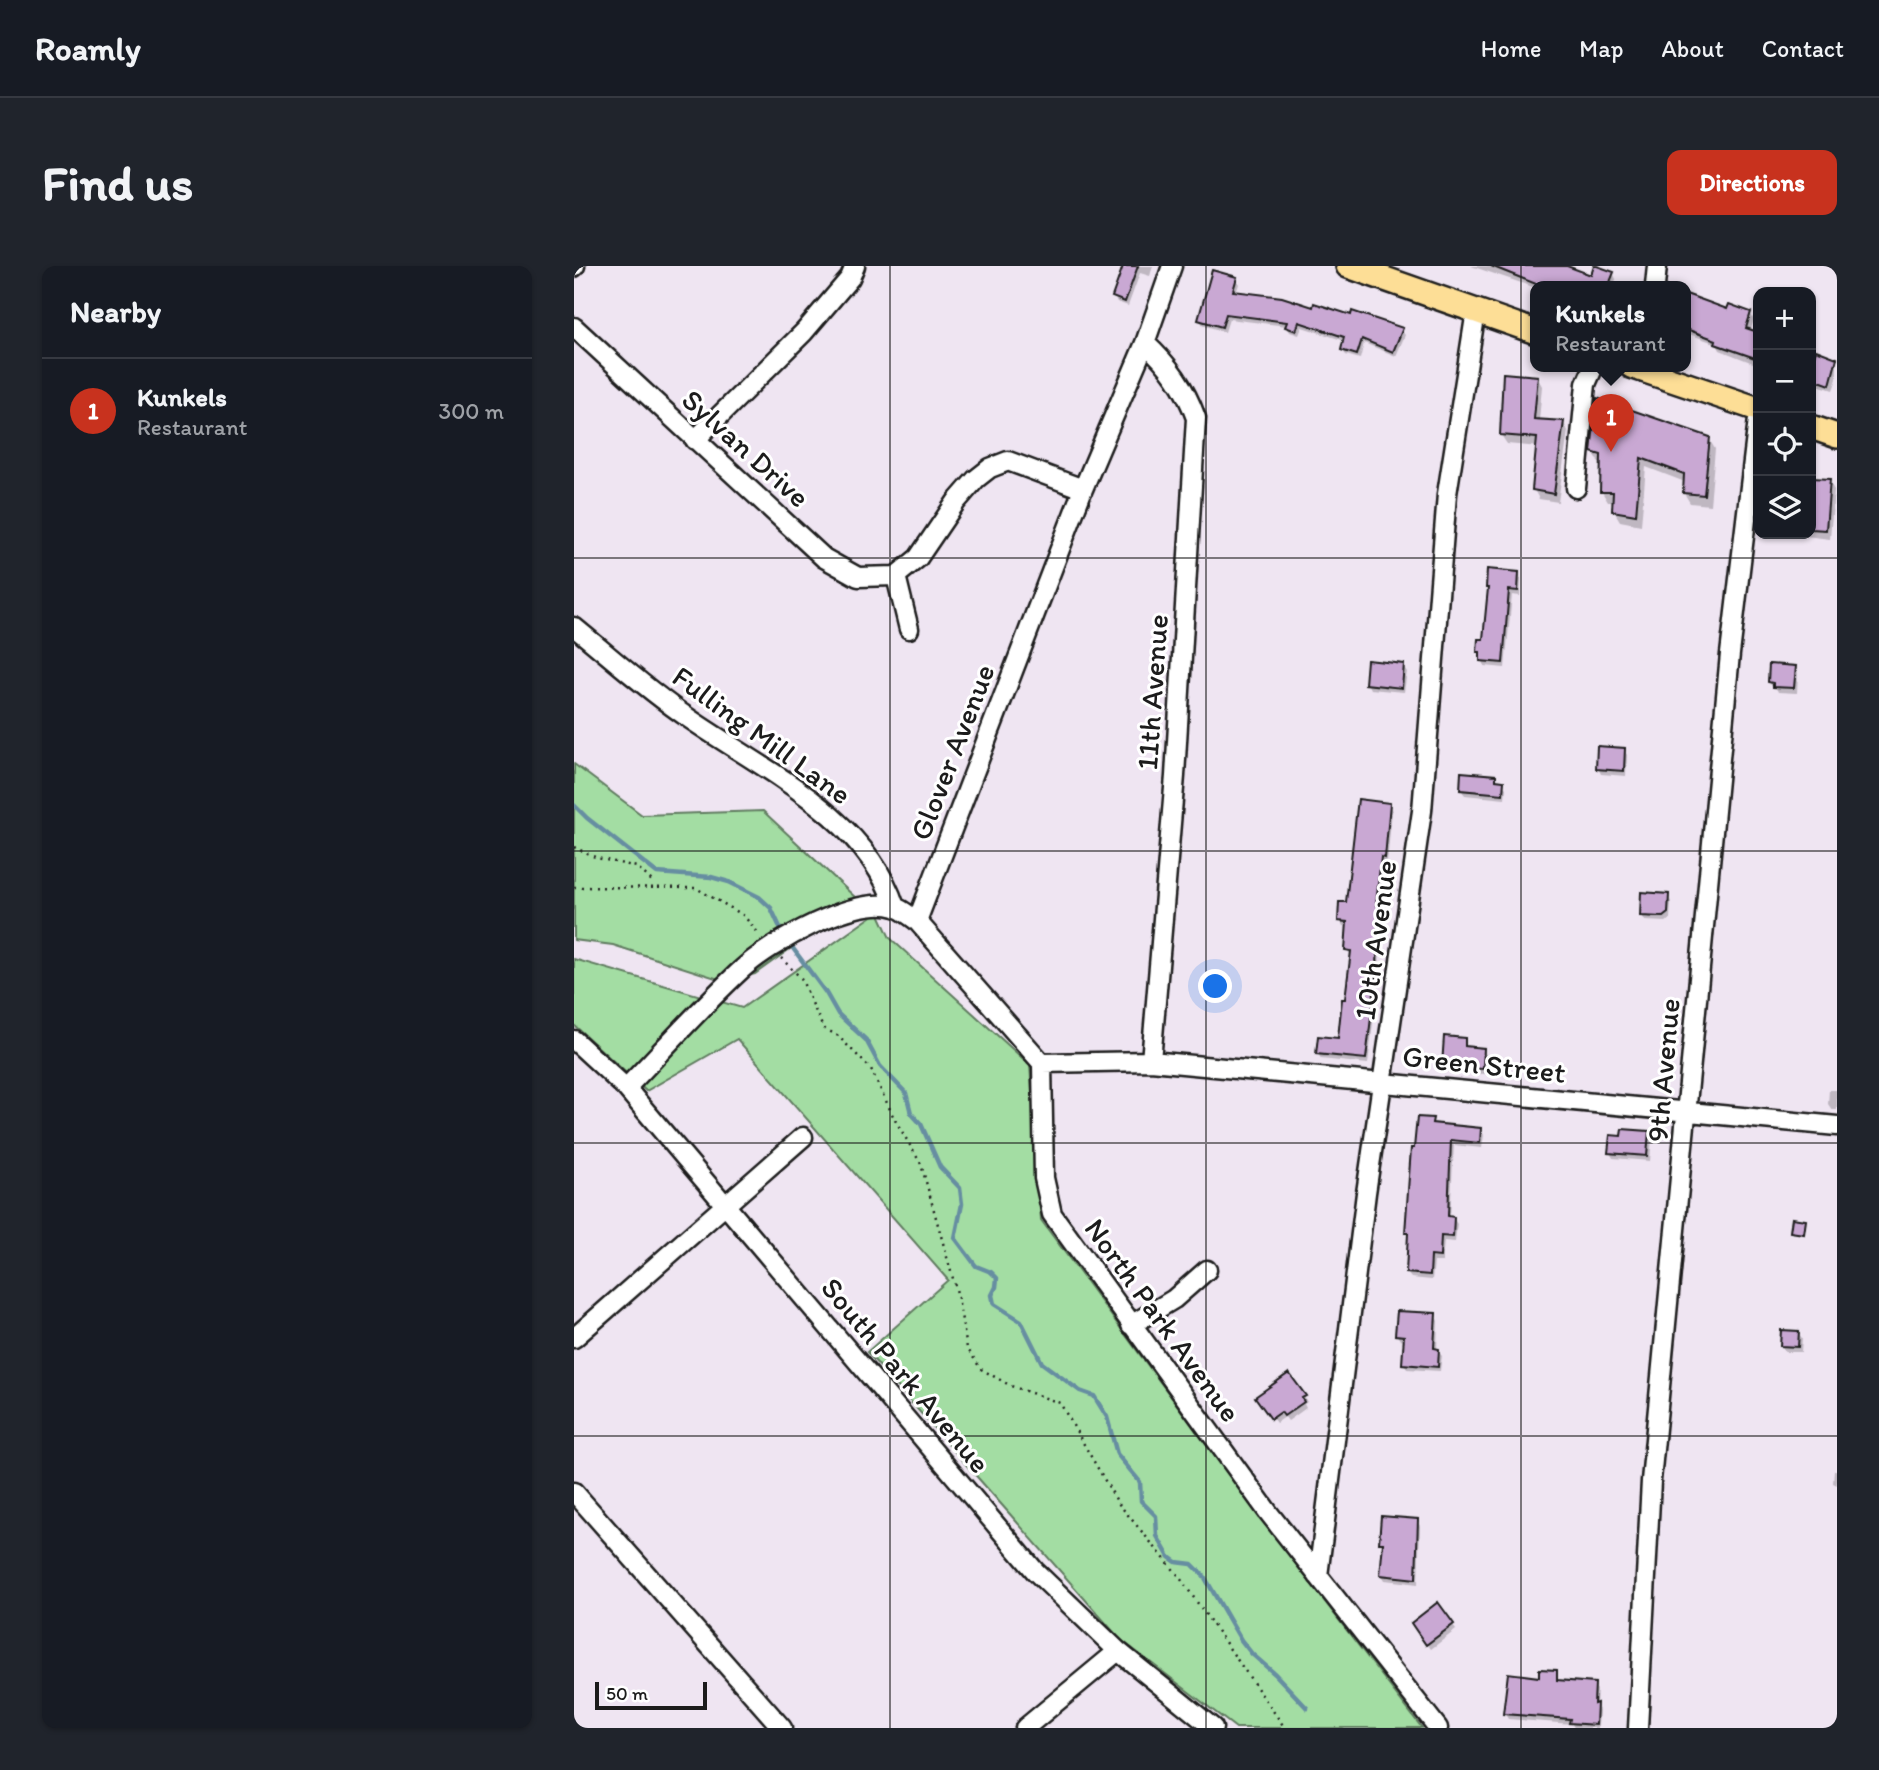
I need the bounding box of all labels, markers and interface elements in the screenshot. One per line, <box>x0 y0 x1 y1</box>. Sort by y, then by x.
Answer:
text: Roamly <box>35 29 141 68</box>
text: Home <box>1481 34 1541 63</box>
text: Map <box>1579 34 1623 63</box>
text: About <box>1661 34 1724 63</box>
text: Contact <box>1762 34 1844 63</box>
button: Directions <box>1667 150 1837 215</box>
text: Find us <box>42 153 193 212</box>
popup <box>1530 281 1691 372</box>
map controls <box>1753 287 1816 539</box>
button: + <box>1753 287 1816 350</box>
text: Nearby <box>70 293 161 330</box>
text: Kunkels <box>1555 297 1645 329</box>
text: Restaurant <box>1555 329 1666 357</box>
button: − <box>1753 350 1816 413</box>
text: Kunkels <box>137 381 227 413</box>
street label: Sylvan Drive <box>674 381 818 515</box>
pin: 1 <box>1588 394 1634 452</box>
text: 1 <box>88 397 98 425</box>
text: 300 m <box>439 397 504 425</box>
text: Restaurant <box>137 413 247 441</box>
button: locate <box>1753 413 1816 476</box>
button: layers <box>1753 476 1816 539</box>
street label: 11th Avenue <box>1128 613 1176 771</box>
street label: Fulling Mill Lane <box>665 658 859 812</box>
street label: Glover Avenue <box>902 659 1002 845</box>
street label: 10th Avenue <box>1345 858 1405 1022</box>
your location <box>1198 969 1232 1003</box>
street label: 9th Avenue <box>1638 997 1688 1143</box>
street label: Green Street <box>1401 1037 1567 1091</box>
street label: North Park Avenue <box>1077 1211 1249 1429</box>
street label: South Park Avenue <box>813 1270 999 1480</box>
scale bar <box>595 1679 707 1711</box>
text: 50 m <box>606 1682 648 1705</box>

